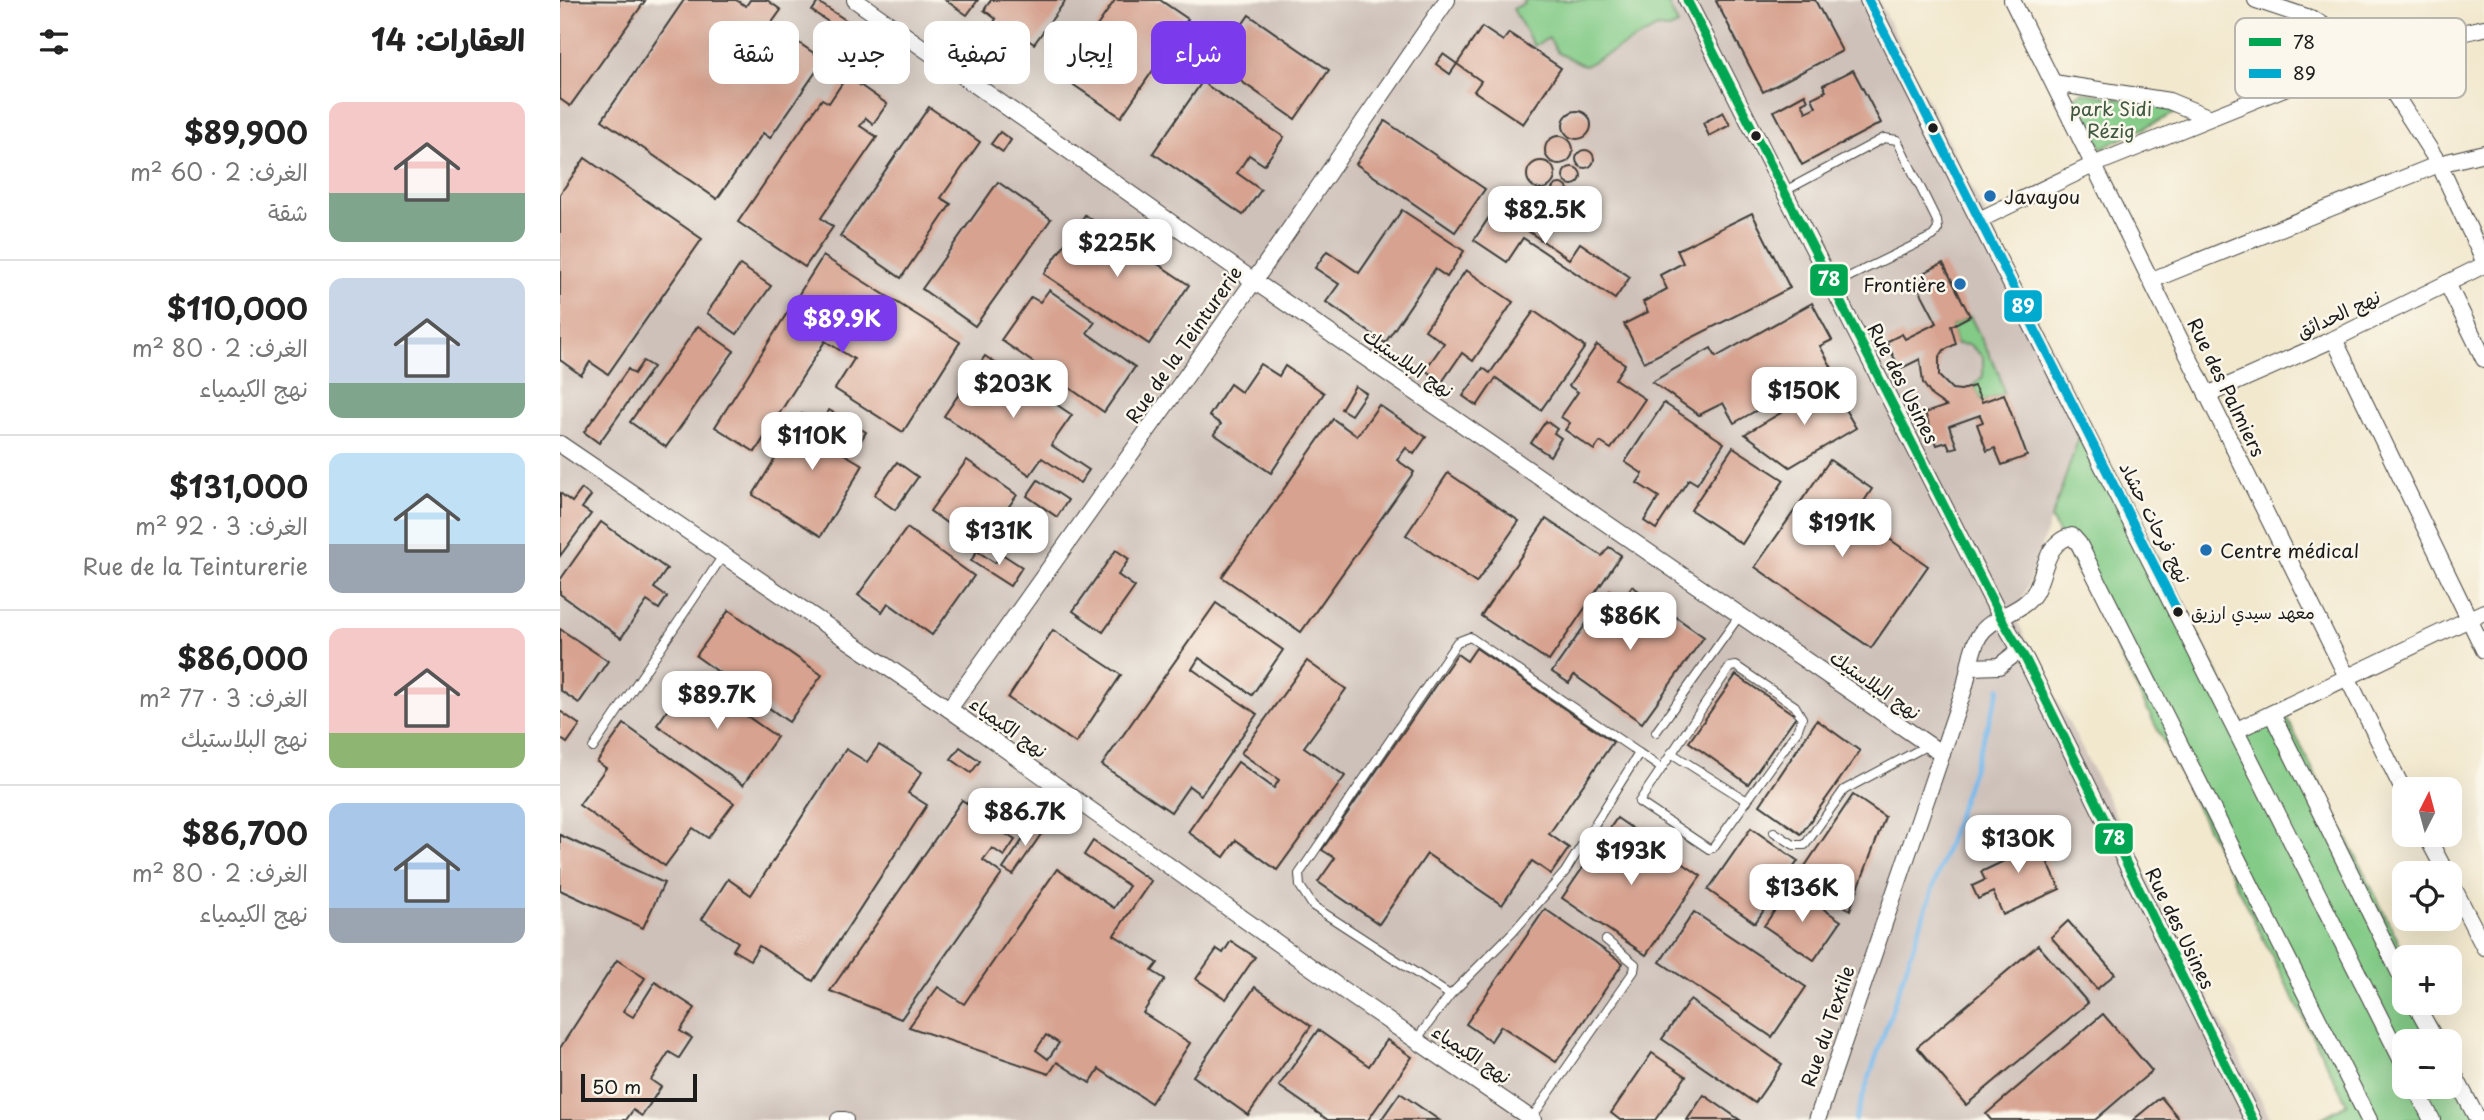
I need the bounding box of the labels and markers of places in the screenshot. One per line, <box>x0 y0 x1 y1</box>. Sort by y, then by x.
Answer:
unlabelled marker <box>1926 121 1940 135</box>
unlabelled marker <box>1749 129 1763 143</box>
place label: Javayou <box>2004 182 2080 210</box>
pin: $82.5K <box>1488 187 1602 246</box>
marker: Javayou <box>1982 188 1998 204</box>
pin: $225K <box>1068 219 1166 279</box>
place label: Frontière <box>1863 270 1946 298</box>
marker: Frontière <box>1952 276 1968 292</box>
pin: $89.9K <box>785 296 899 355</box>
pin: $203K <box>964 360 1062 420</box>
pin: $150K <box>1755 368 1853 427</box>
pin: $110K <box>763 412 861 472</box>
pin: $191K <box>1793 500 1891 559</box>
pin: $131K <box>950 508 1048 567</box>
place label: Centre médical <box>2220 536 2359 564</box>
marker: Centre médical <box>2198 542 2214 558</box>
pin: $86K <box>1589 592 1671 652</box>
place label: معهد سيدي ارزيق <box>2191 599 2315 626</box>
marker: معهد سيدي ارزيق <box>2171 605 2185 619</box>
pin: $89.7K <box>660 672 774 731</box>
pin: $86.7K <box>968 788 1082 848</box>
pin: $130K <box>1969 816 2067 875</box>
pin: $193K <box>1582 828 1680 887</box>
pin: $136K <box>1753 864 1851 924</box>

